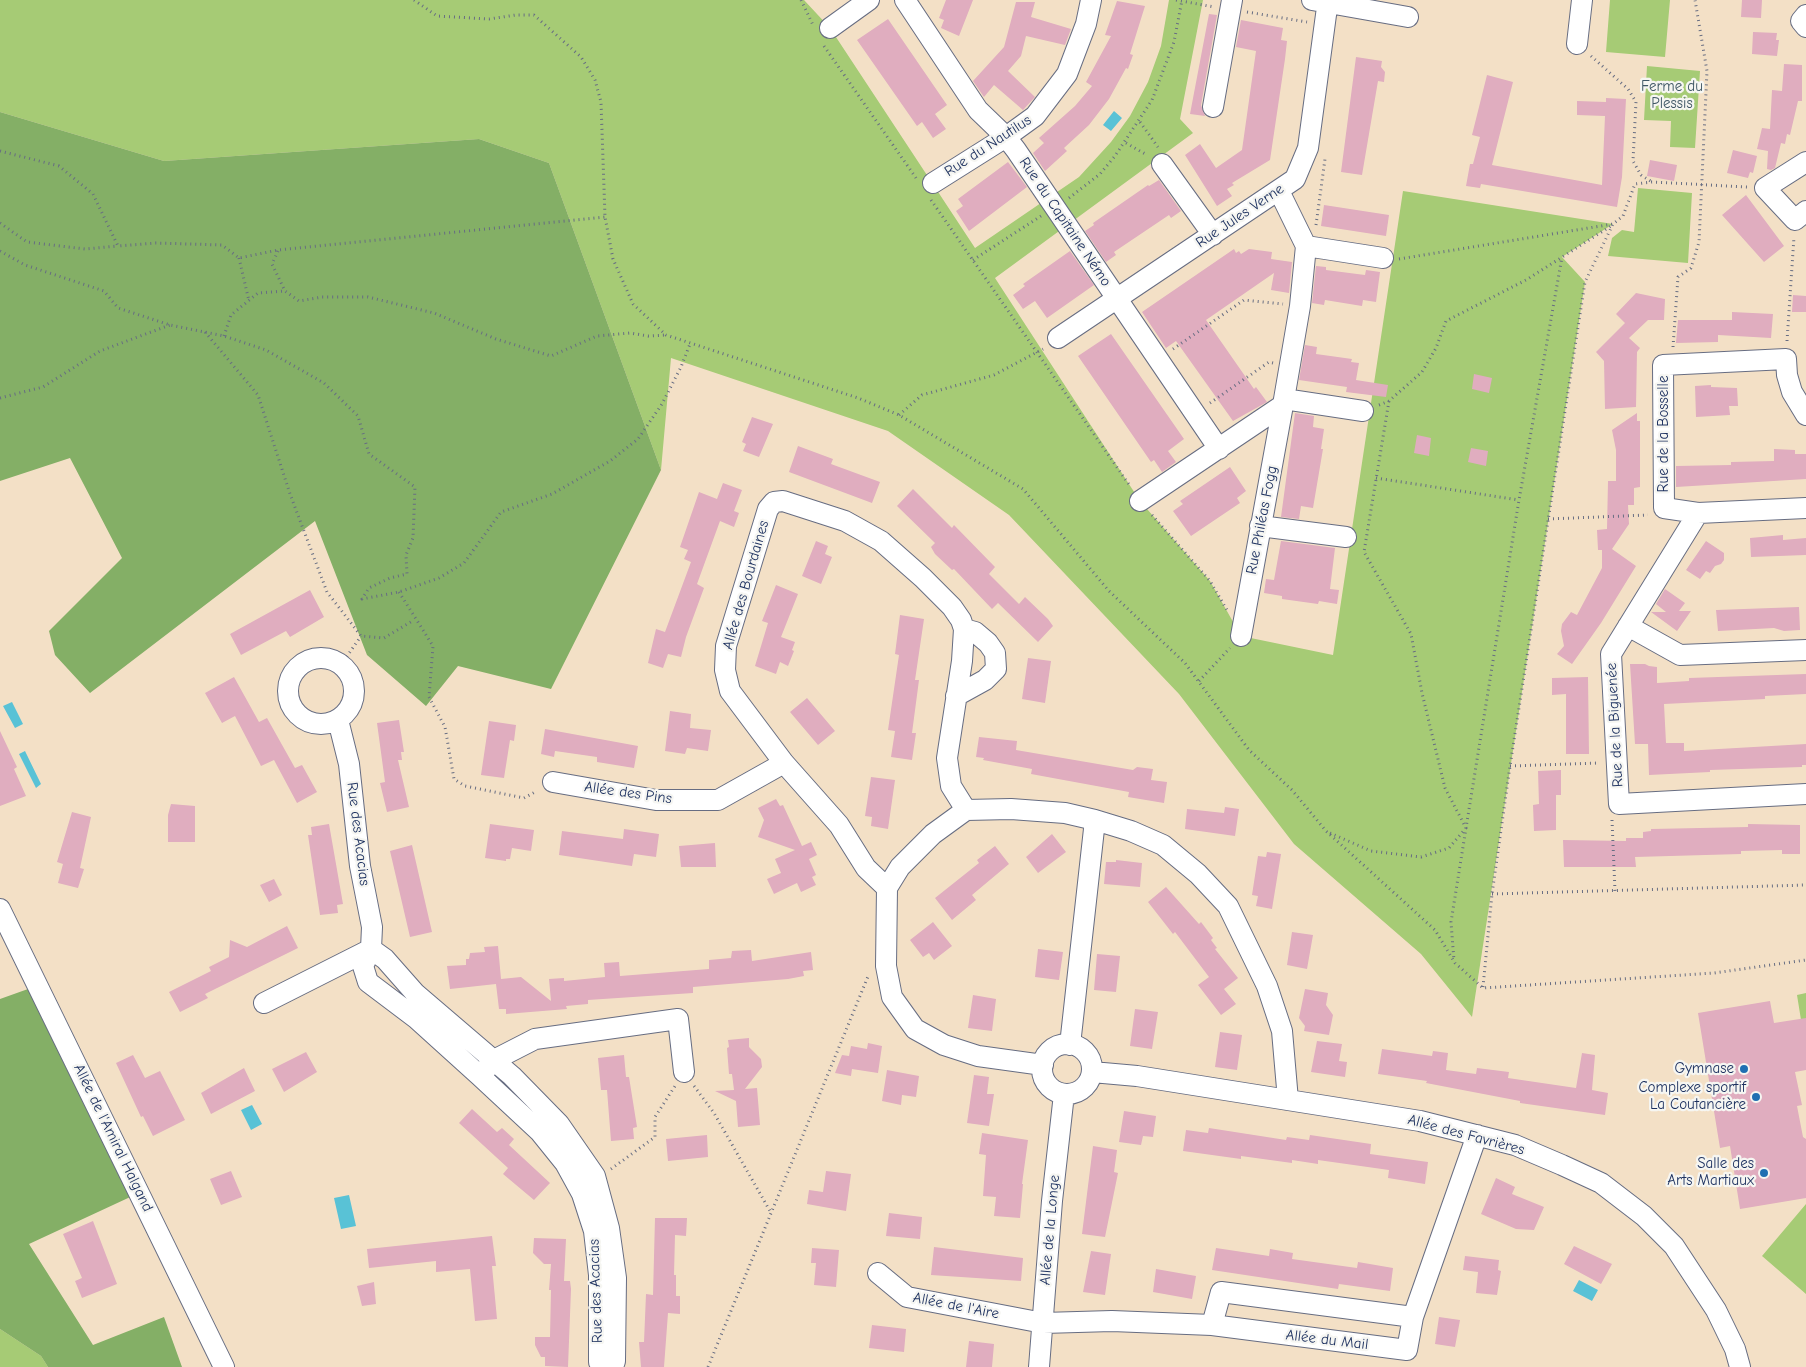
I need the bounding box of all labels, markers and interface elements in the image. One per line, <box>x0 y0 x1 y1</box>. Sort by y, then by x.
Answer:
park label: Ferme du Plessis <box>1641 78 1703 113</box>
street label: Rue du Nautilus <box>941 111 1035 181</box>
street label: Rue du Capitaine Némo <box>1015 154 1115 290</box>
street label: Rue Jules Verne <box>1193 180 1287 252</box>
street label: Rue de la Bosselle <box>1655 376 1673 492</box>
street label: Rue Philéas Fogg <box>1243 464 1281 576</box>
street label: Allée des Bourdaines <box>719 518 773 652</box>
street label: Rue de la Biguenée <box>1603 662 1627 788</box>
street label: Allée des Pins <box>583 778 673 808</box>
street label: Rue des Acacias <box>343 781 373 887</box>
place label: Gymnase <box>1674 1060 1734 1078</box>
street label: Allée de l'Amiral Halgand <box>69 1061 157 1215</box>
marker: Gymnase <box>1738 1063 1750 1075</box>
place label: Complexe sportif La Coutancière <box>1638 1079 1746 1114</box>
marker: Complexe sportif La Coutancière <box>1750 1091 1762 1103</box>
street label: Allée des Favrières <box>1406 1111 1526 1159</box>
place label: Salle des Arts Martiaux <box>1667 1155 1754 1190</box>
marker: Salle des Arts Martiaux <box>1758 1167 1770 1179</box>
street label: Allée de la Longe <box>1036 1174 1064 1286</box>
street label: Rue des Acacias <box>585 1239 607 1343</box>
street label: Allée de l'Aire <box>911 1289 1001 1323</box>
street label: Allée du Mail <box>1285 1326 1369 1354</box>

